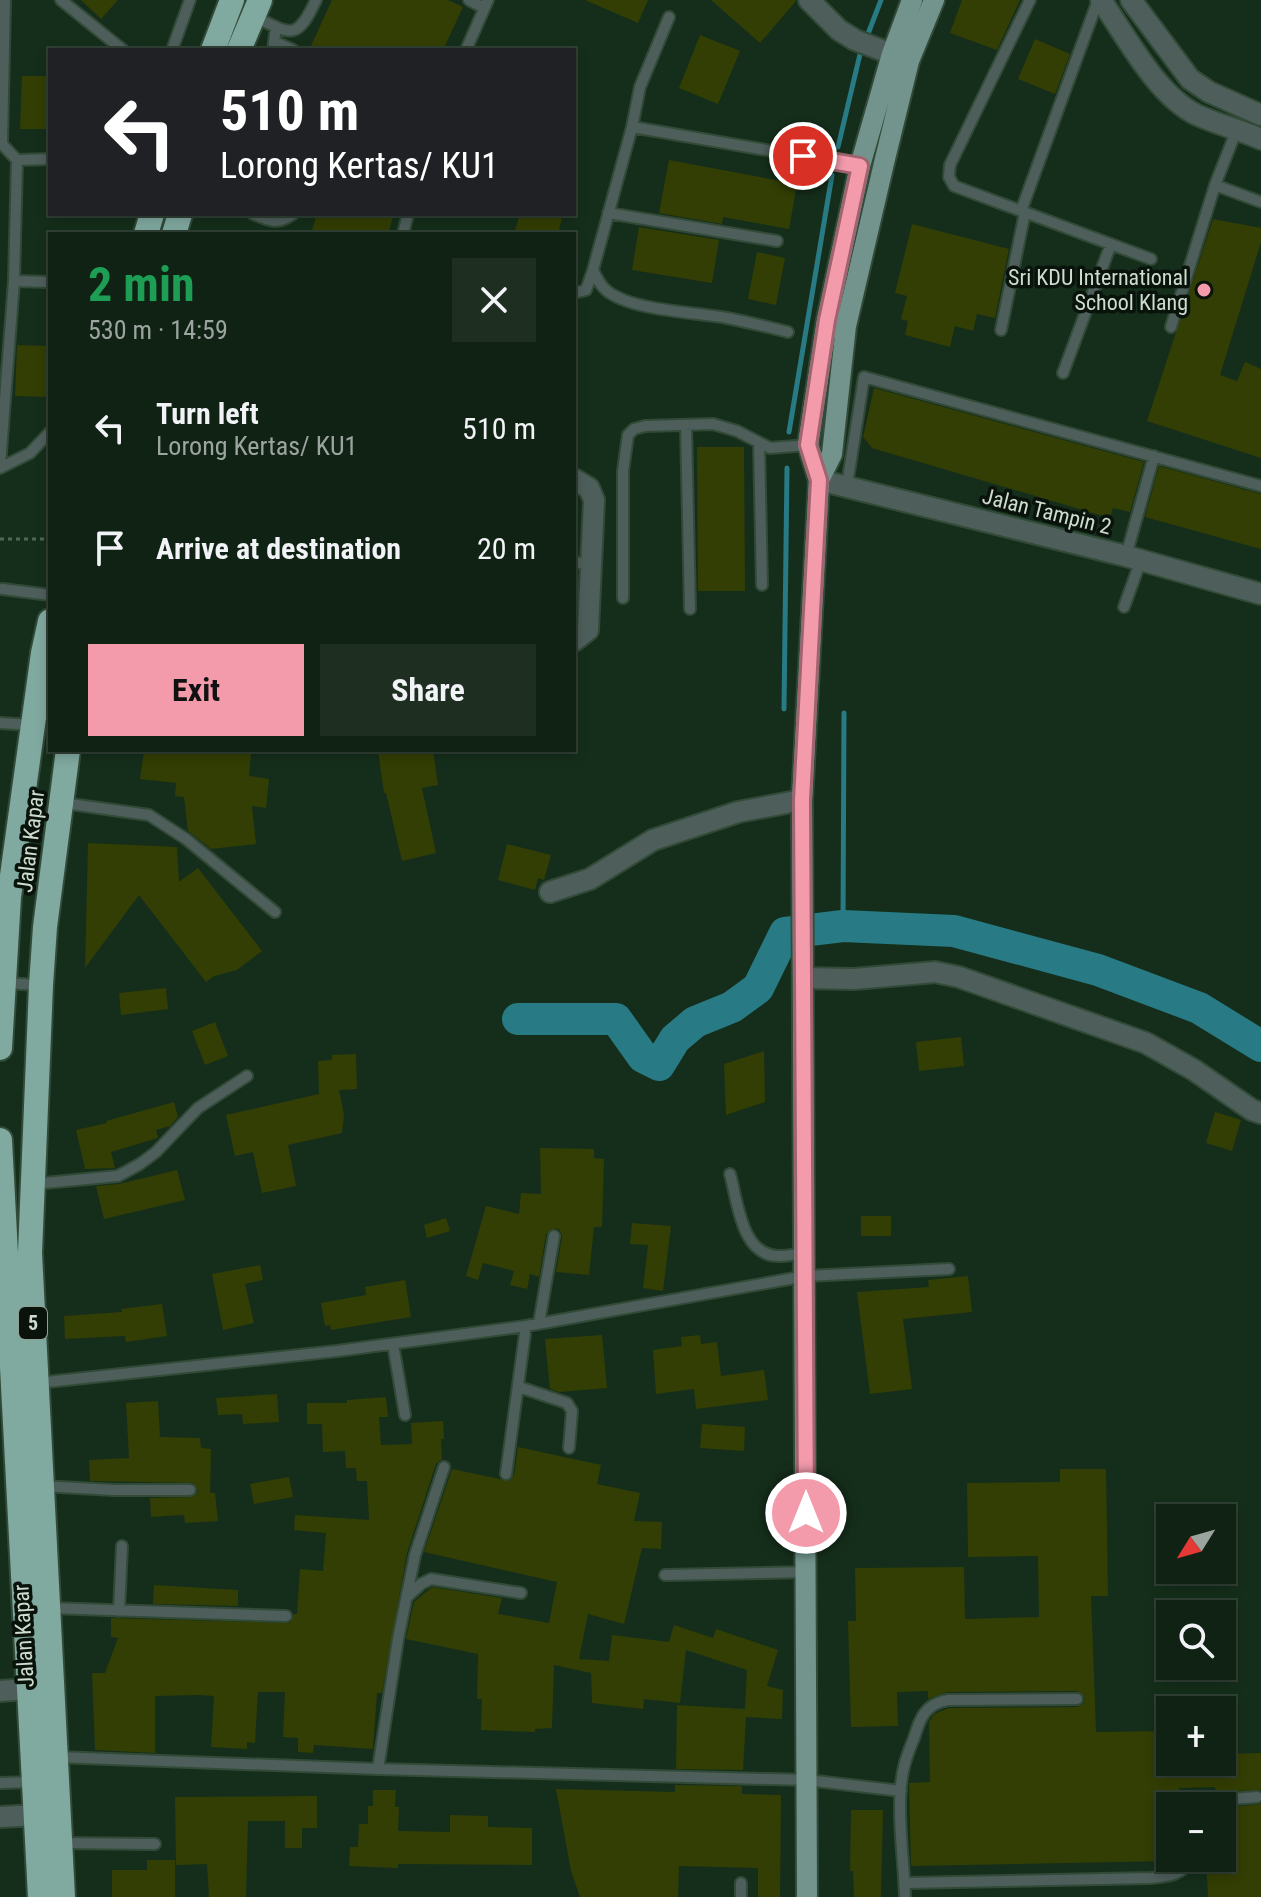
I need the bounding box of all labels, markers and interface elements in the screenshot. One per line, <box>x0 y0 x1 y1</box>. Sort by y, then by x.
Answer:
text: 510 m <box>220 78 359 144</box>
icon: left <box>88 80 192 184</box>
pin <box>769 122 837 190</box>
icon: arrive <box>781 134 825 178</box>
text: Lorong Kertas/ KU1 <box>220 145 499 187</box>
text: 2 min <box>88 256 195 313</box>
button: close <box>452 258 536 342</box>
place label: Sri KDU International School Klang <box>1008 265 1188 315</box>
marker: Sri KDU International School Klang <box>1195 281 1213 299</box>
text: 530 m · 14:59 <box>88 315 228 345</box>
text: Turn left <box>156 396 259 431</box>
icon: left <box>88 406 132 450</box>
text: 510 m <box>462 411 536 446</box>
text: Lorong Kertas/ KU1 <box>156 431 357 461</box>
street label: Jalan Tampin 2 <box>980 483 1114 540</box>
icon: arrive <box>88 526 132 570</box>
text: Arrive at destination <box>156 531 401 566</box>
text: 20 m <box>477 531 536 566</box>
button: Exit <box>88 644 304 736</box>
button: Share <box>320 644 536 736</box>
street label: Jalan Kapar <box>12 788 49 894</box>
road number: 5 <box>19 1307 47 1339</box>
position arrow <box>764 1471 848 1555</box>
north arrow <box>1156 1504 1236 1584</box>
map controls <box>1156 1504 1236 1872</box>
street label: Jalan Kapar <box>8 1584 39 1688</box>
button: search <box>1156 1600 1236 1680</box>
button: + <box>1156 1696 1236 1776</box>
button: − <box>1156 1792 1236 1872</box>

